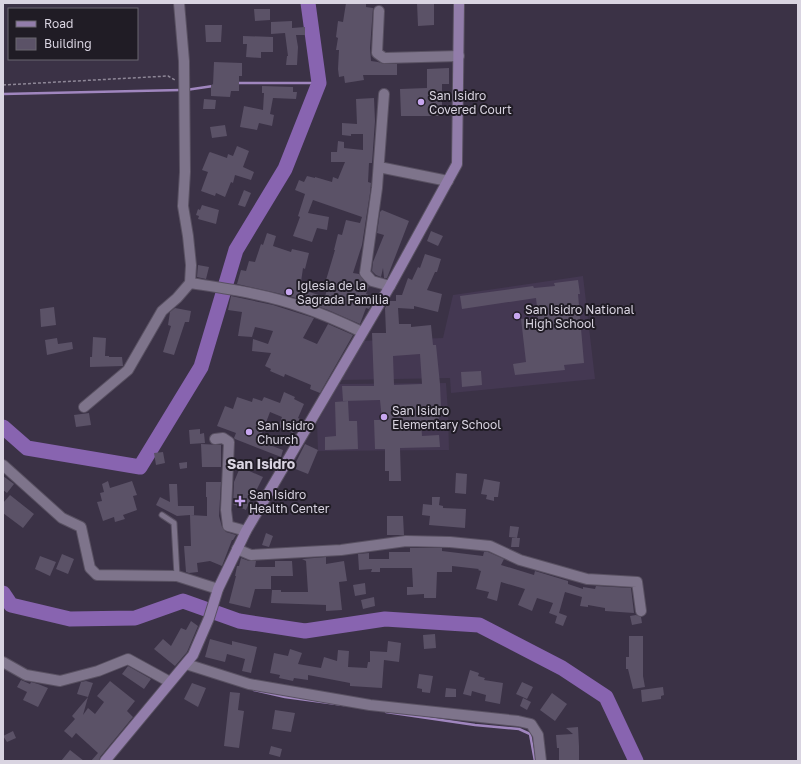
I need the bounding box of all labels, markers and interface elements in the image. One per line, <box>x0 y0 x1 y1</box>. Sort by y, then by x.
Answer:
legend <box>8 8 138 60</box>
text: Road <box>44 16 73 31</box>
text: Building <box>44 36 92 51</box>
place label: San Isidro Covered Court <box>429 88 512 117</box>
marker: San Isidro Covered Court <box>416 97 426 107</box>
place label: Iglesia de la Sagrada Familia <box>297 278 389 307</box>
marker: Iglesia de la Sagrada Familia <box>284 287 294 297</box>
place label: San Isidro National High School <box>525 302 634 331</box>
marker: San Isidro National High School <box>512 311 522 321</box>
place label: San Isidro Elementary School <box>392 403 501 432</box>
marker: San Isidro Elementary School <box>379 412 389 422</box>
place label: San Isidro Church <box>257 418 314 447</box>
marker: San Isidro Church <box>244 427 254 437</box>
district label: San Isidro <box>227 455 295 472</box>
place label: San Isidro Health Center <box>249 487 330 516</box>
marker: San Isidro Health Center <box>234 495 246 507</box>

